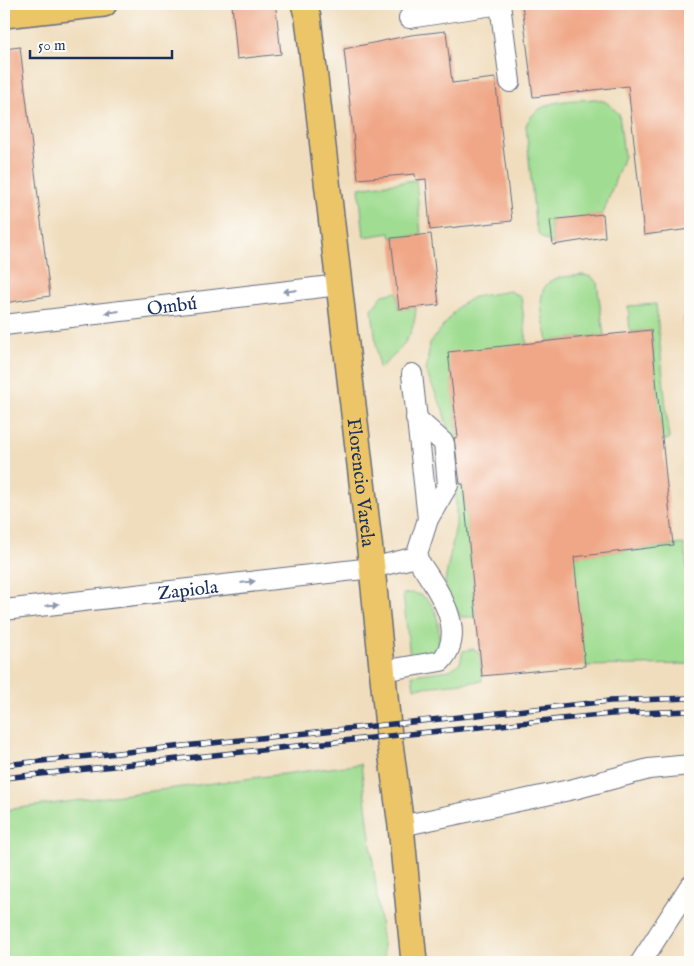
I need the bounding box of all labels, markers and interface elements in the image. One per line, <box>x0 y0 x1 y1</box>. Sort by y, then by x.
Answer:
scale bar <box>30 28 172 60</box>
text: 50 m <box>38 36 66 55</box>
one-way arrow <box>282 287 298 295</box>
street label: Ombú <box>146 292 199 322</box>
one-way arrow <box>103 308 119 316</box>
street label: Florencio Varela <box>341 417 380 549</box>
street label: Zapiola <box>157 576 220 606</box>
one-way arrow <box>241 578 257 586</box>
one-way arrow <box>44 601 60 609</box>

